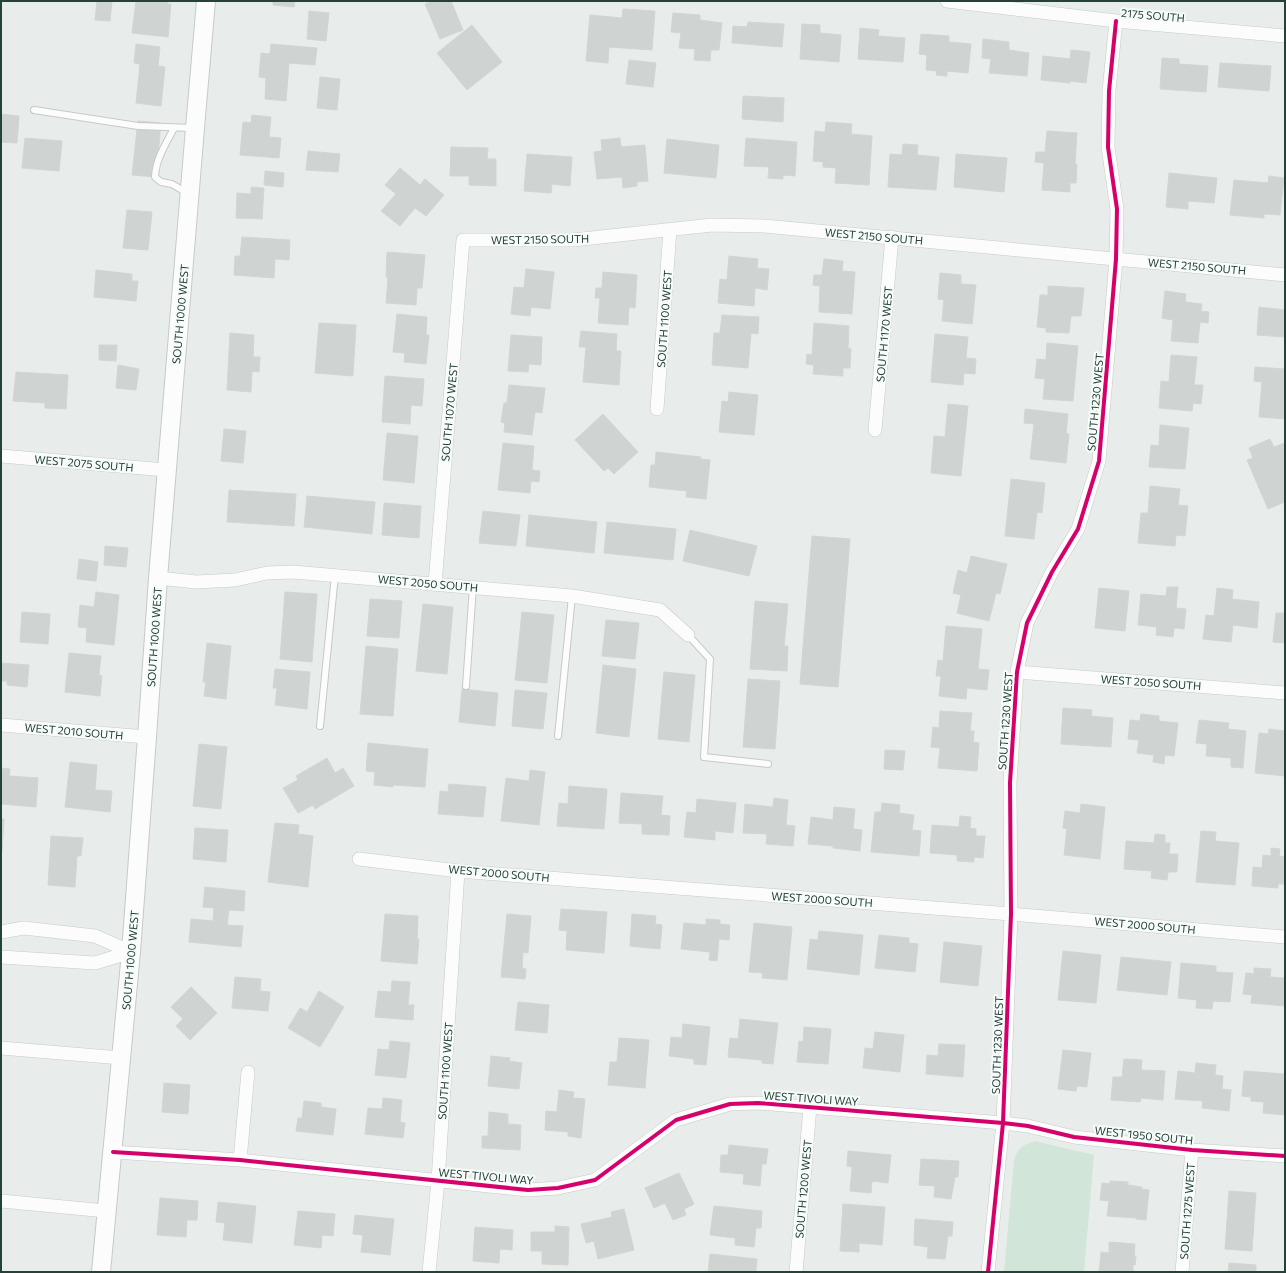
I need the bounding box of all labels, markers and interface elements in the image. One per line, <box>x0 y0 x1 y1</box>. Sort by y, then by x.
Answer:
street label: 2175 SOUTH <box>1121 6 1185 24</box>
street label: WEST 2150 SOUTH <box>824 225 924 247</box>
street label: WEST 2150 SOUTH <box>491 232 589 246</box>
street label: WEST 2150 SOUTH <box>1147 255 1247 277</box>
street label: SOUTH 1000 WEST <box>169 263 191 365</box>
street label: SOUTH 1100 WEST <box>654 270 674 368</box>
street label: SOUTH 1170 WEST <box>873 285 895 383</box>
street label: SOUTH 1230 WEST <box>1084 352 1106 452</box>
street label: SOUTH 1070 WEST <box>438 362 460 462</box>
street label: WEST 2075 SOUTH <box>34 452 134 474</box>
street label: WEST 2050 SOUTH <box>377 572 479 594</box>
street label: SOUTH 1000 WEST <box>144 586 164 688</box>
street label: SOUTH 1230 WEST <box>995 671 1015 771</box>
street label: WEST 2050 SOUTH <box>1100 672 1202 692</box>
street label: WEST 2010 SOUTH <box>24 720 124 742</box>
street label: WEST 2000 SOUTH <box>448 862 550 884</box>
street label: WEST 2000 SOUTH <box>771 889 873 909</box>
street label: SOUTH 1000 WEST <box>119 909 141 1011</box>
street label: WEST 2000 SOUTH <box>1094 914 1196 936</box>
street label: SOUTH 1230 WEST <box>989 996 1005 1094</box>
street label: SOUTH 1100 WEST <box>435 1022 455 1120</box>
street label: WEST TIVOLI WAY <box>763 1088 859 1108</box>
street label: WEST 1950 SOUTH <box>1094 1123 1194 1147</box>
street label: SOUTH 1200 WEST <box>792 1139 814 1239</box>
street label: SOUTH 1275 WEST <box>1177 1162 1197 1260</box>
street label: WEST TIVOLI WAY <box>438 1165 534 1187</box>

